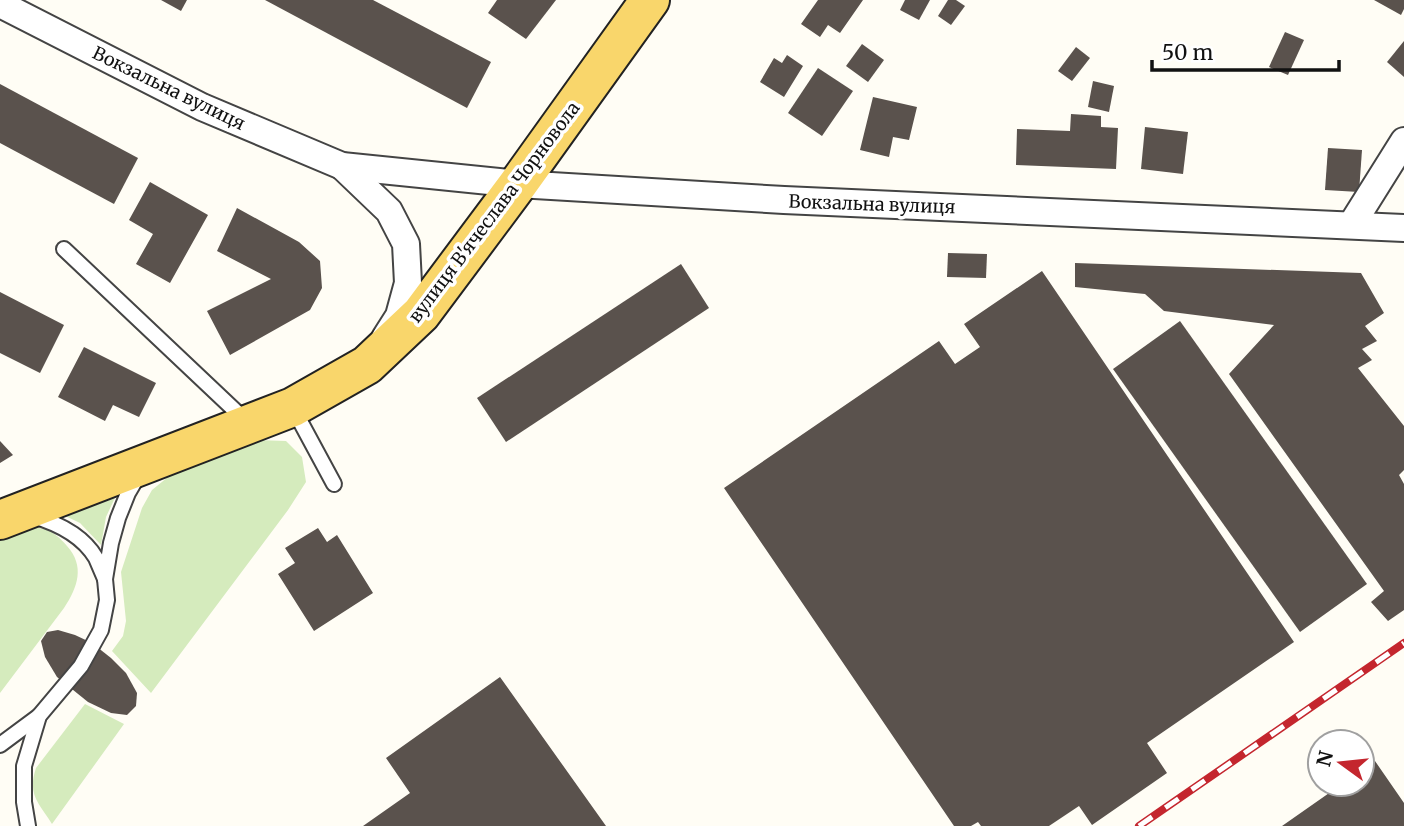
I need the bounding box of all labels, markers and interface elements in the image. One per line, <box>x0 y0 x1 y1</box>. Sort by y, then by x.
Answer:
scale bar <box>1152 28 1339 72</box>
text: 50 m <box>1162 39 1213 66</box>
street label: Вокзальна вулиця <box>89 41 249 135</box>
street label: вулиця В'ячеслава Чорновола <box>403 97 585 327</box>
street label: Вокзальна вулиця <box>788 190 956 218</box>
north arrow <box>1306 728 1376 798</box>
text: N <box>1311 748 1338 769</box>

